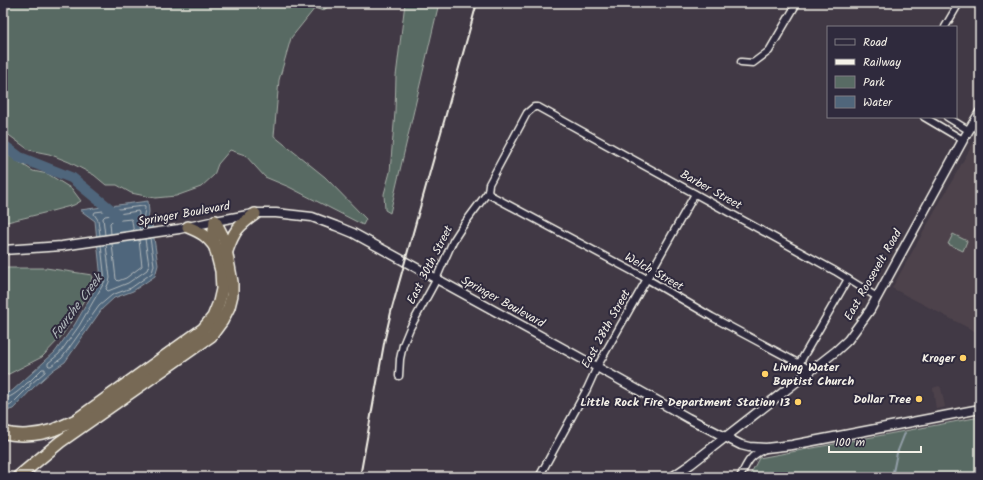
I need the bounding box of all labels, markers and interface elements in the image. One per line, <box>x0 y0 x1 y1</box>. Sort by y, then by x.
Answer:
legend <box>827 26 957 118</box>
text: Road <box>863 33 888 52</box>
text: Railway <box>863 53 901 72</box>
text: Park <box>863 73 885 92</box>
text: Water <box>863 93 893 112</box>
street label: Barber Street <box>677 165 746 215</box>
street label: Springer Boulevard <box>137 196 232 231</box>
street label: East 30th Street <box>402 222 458 308</box>
street label: East Roosevelt Road <box>839 225 907 324</box>
street label: Welch Street <box>621 248 687 296</box>
water label: Fourche Creek <box>45 268 110 344</box>
street label: Springer Boulevard <box>458 271 549 333</box>
street label: East 28th Street <box>576 286 636 372</box>
place label: Kroger <box>922 349 956 368</box>
marker: Kroger <box>958 353 968 363</box>
place label: Living Water Baptist Church <box>773 358 854 391</box>
marker: Living Water Baptist Church <box>760 369 770 379</box>
place label: Dollar Tree <box>853 390 911 409</box>
place label: Little Rock Fire Department Station 13 <box>580 393 790 412</box>
marker: Dollar Tree <box>914 394 924 404</box>
marker: Little Rock Fire Department Station 13 <box>793 397 803 407</box>
scale bar <box>829 428 921 454</box>
text: 100 m <box>835 433 866 452</box>

